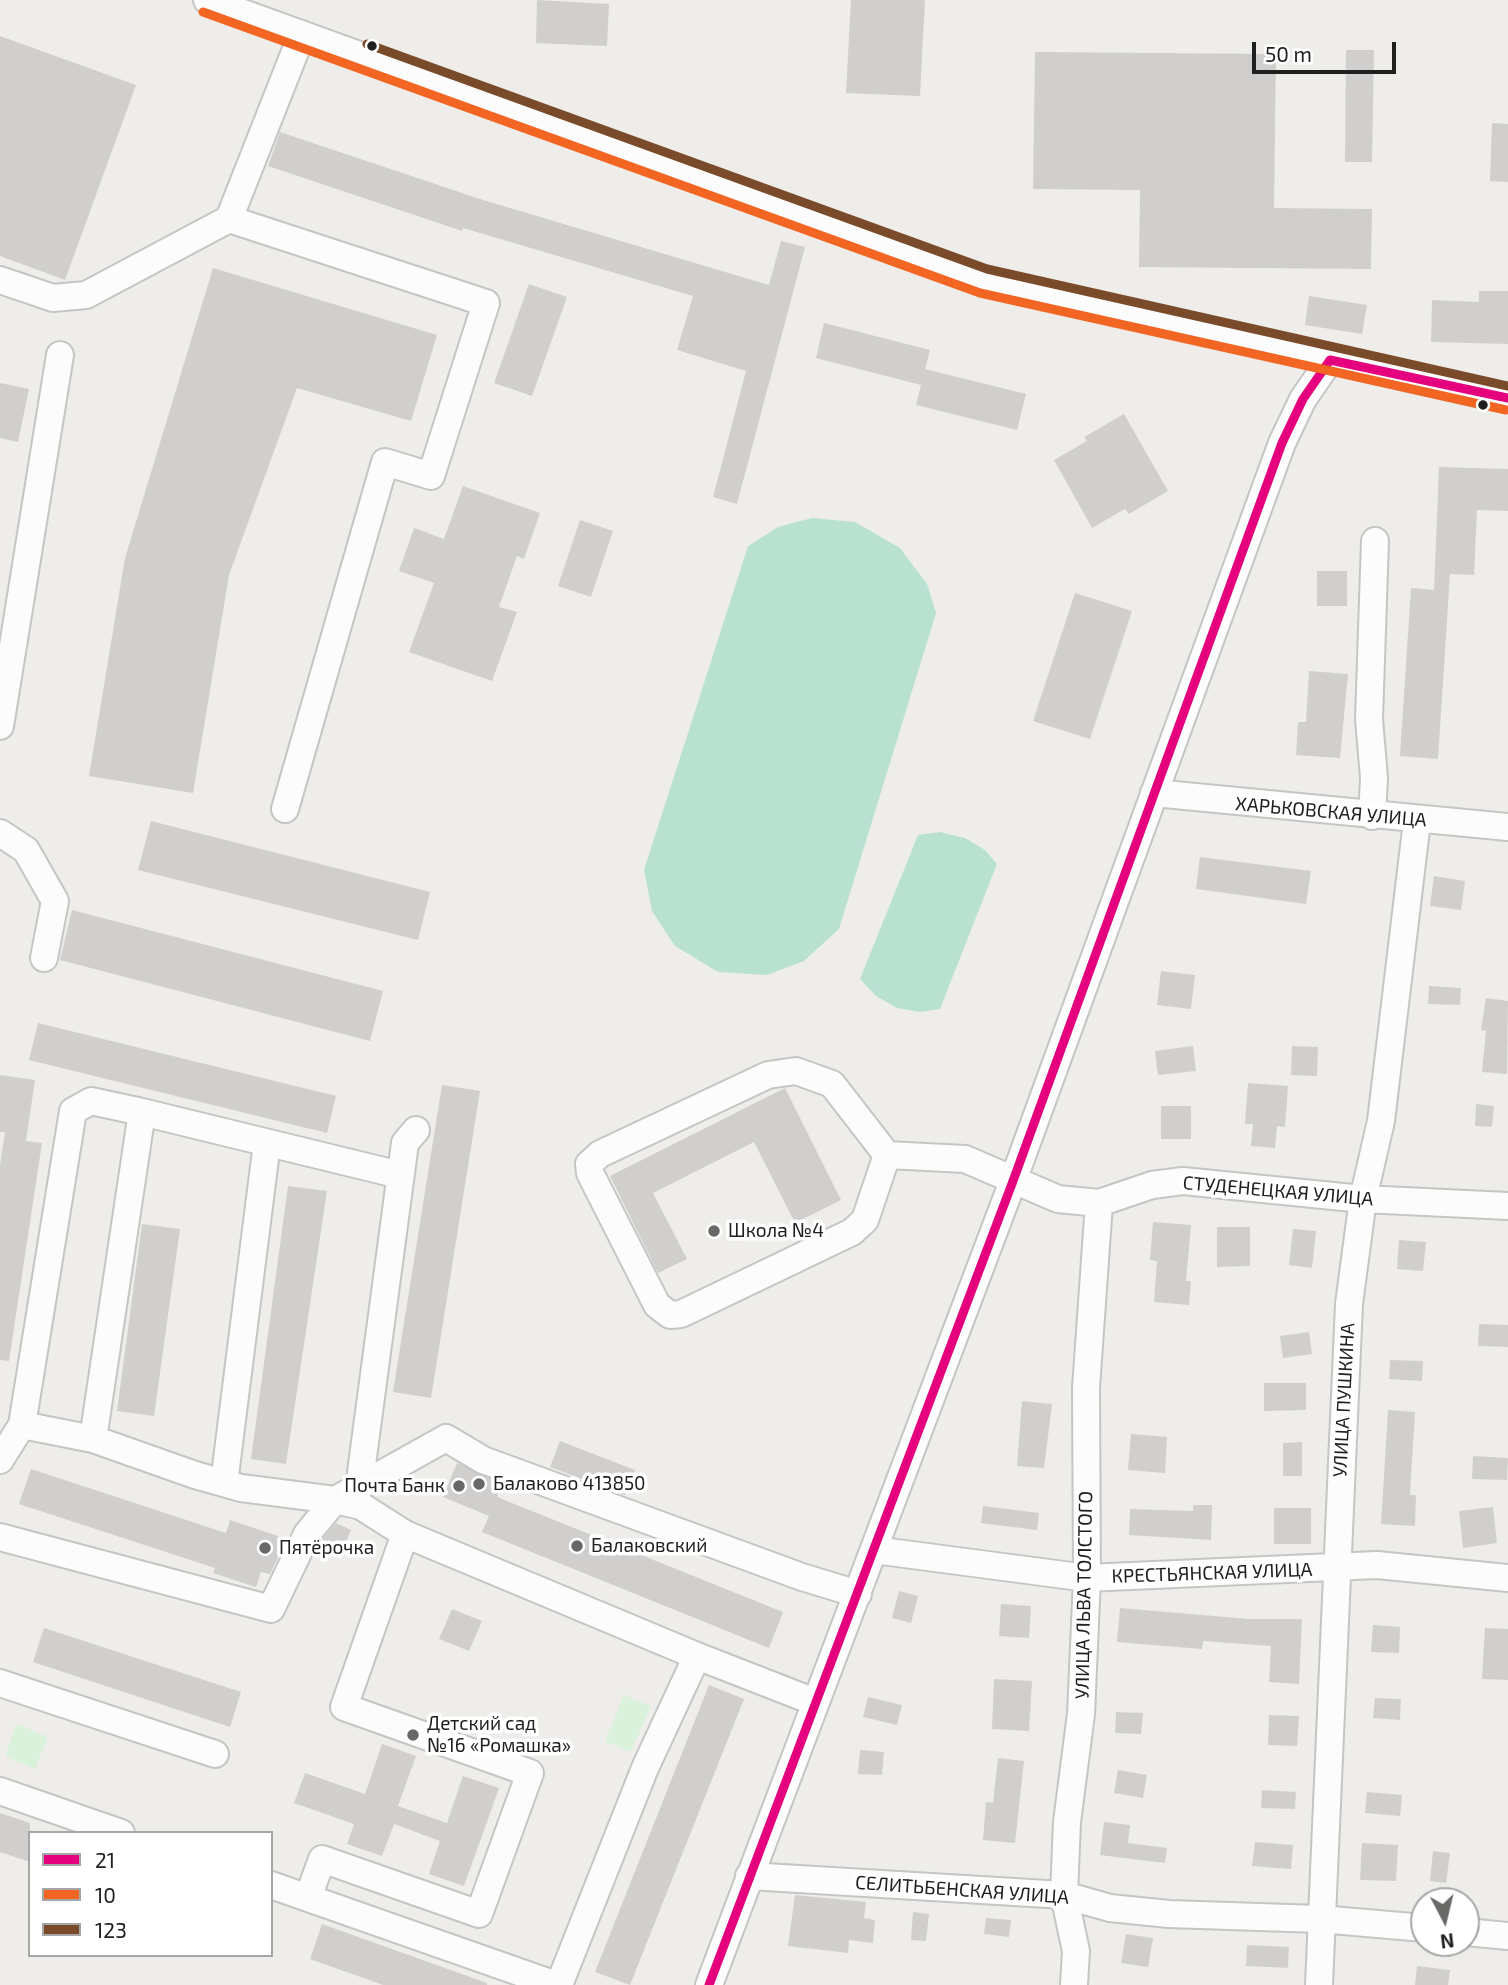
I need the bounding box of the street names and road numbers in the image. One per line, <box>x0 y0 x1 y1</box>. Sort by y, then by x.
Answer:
street label: ХАРЬКОВСКАЯ УЛИЦА <box>1234 792 1428 832</box>
street label: СТУДЕНЕЦКАЯ УЛИЦА <box>1182 1171 1374 1211</box>
street label: УЛИЦА ПУШКИНА <box>1329 1322 1359 1478</box>
street label: УЛИЦА ЛЬВА ТОЛСТОГО <box>1071 1491 1097 1699</box>
street label: КРЕСТЬЯНСКАЯ УЛИЦА <box>1111 1558 1313 1588</box>
street label: СЕЛИТЬБЕНСКАЯ УЛИЦА <box>854 1871 1070 1909</box>

